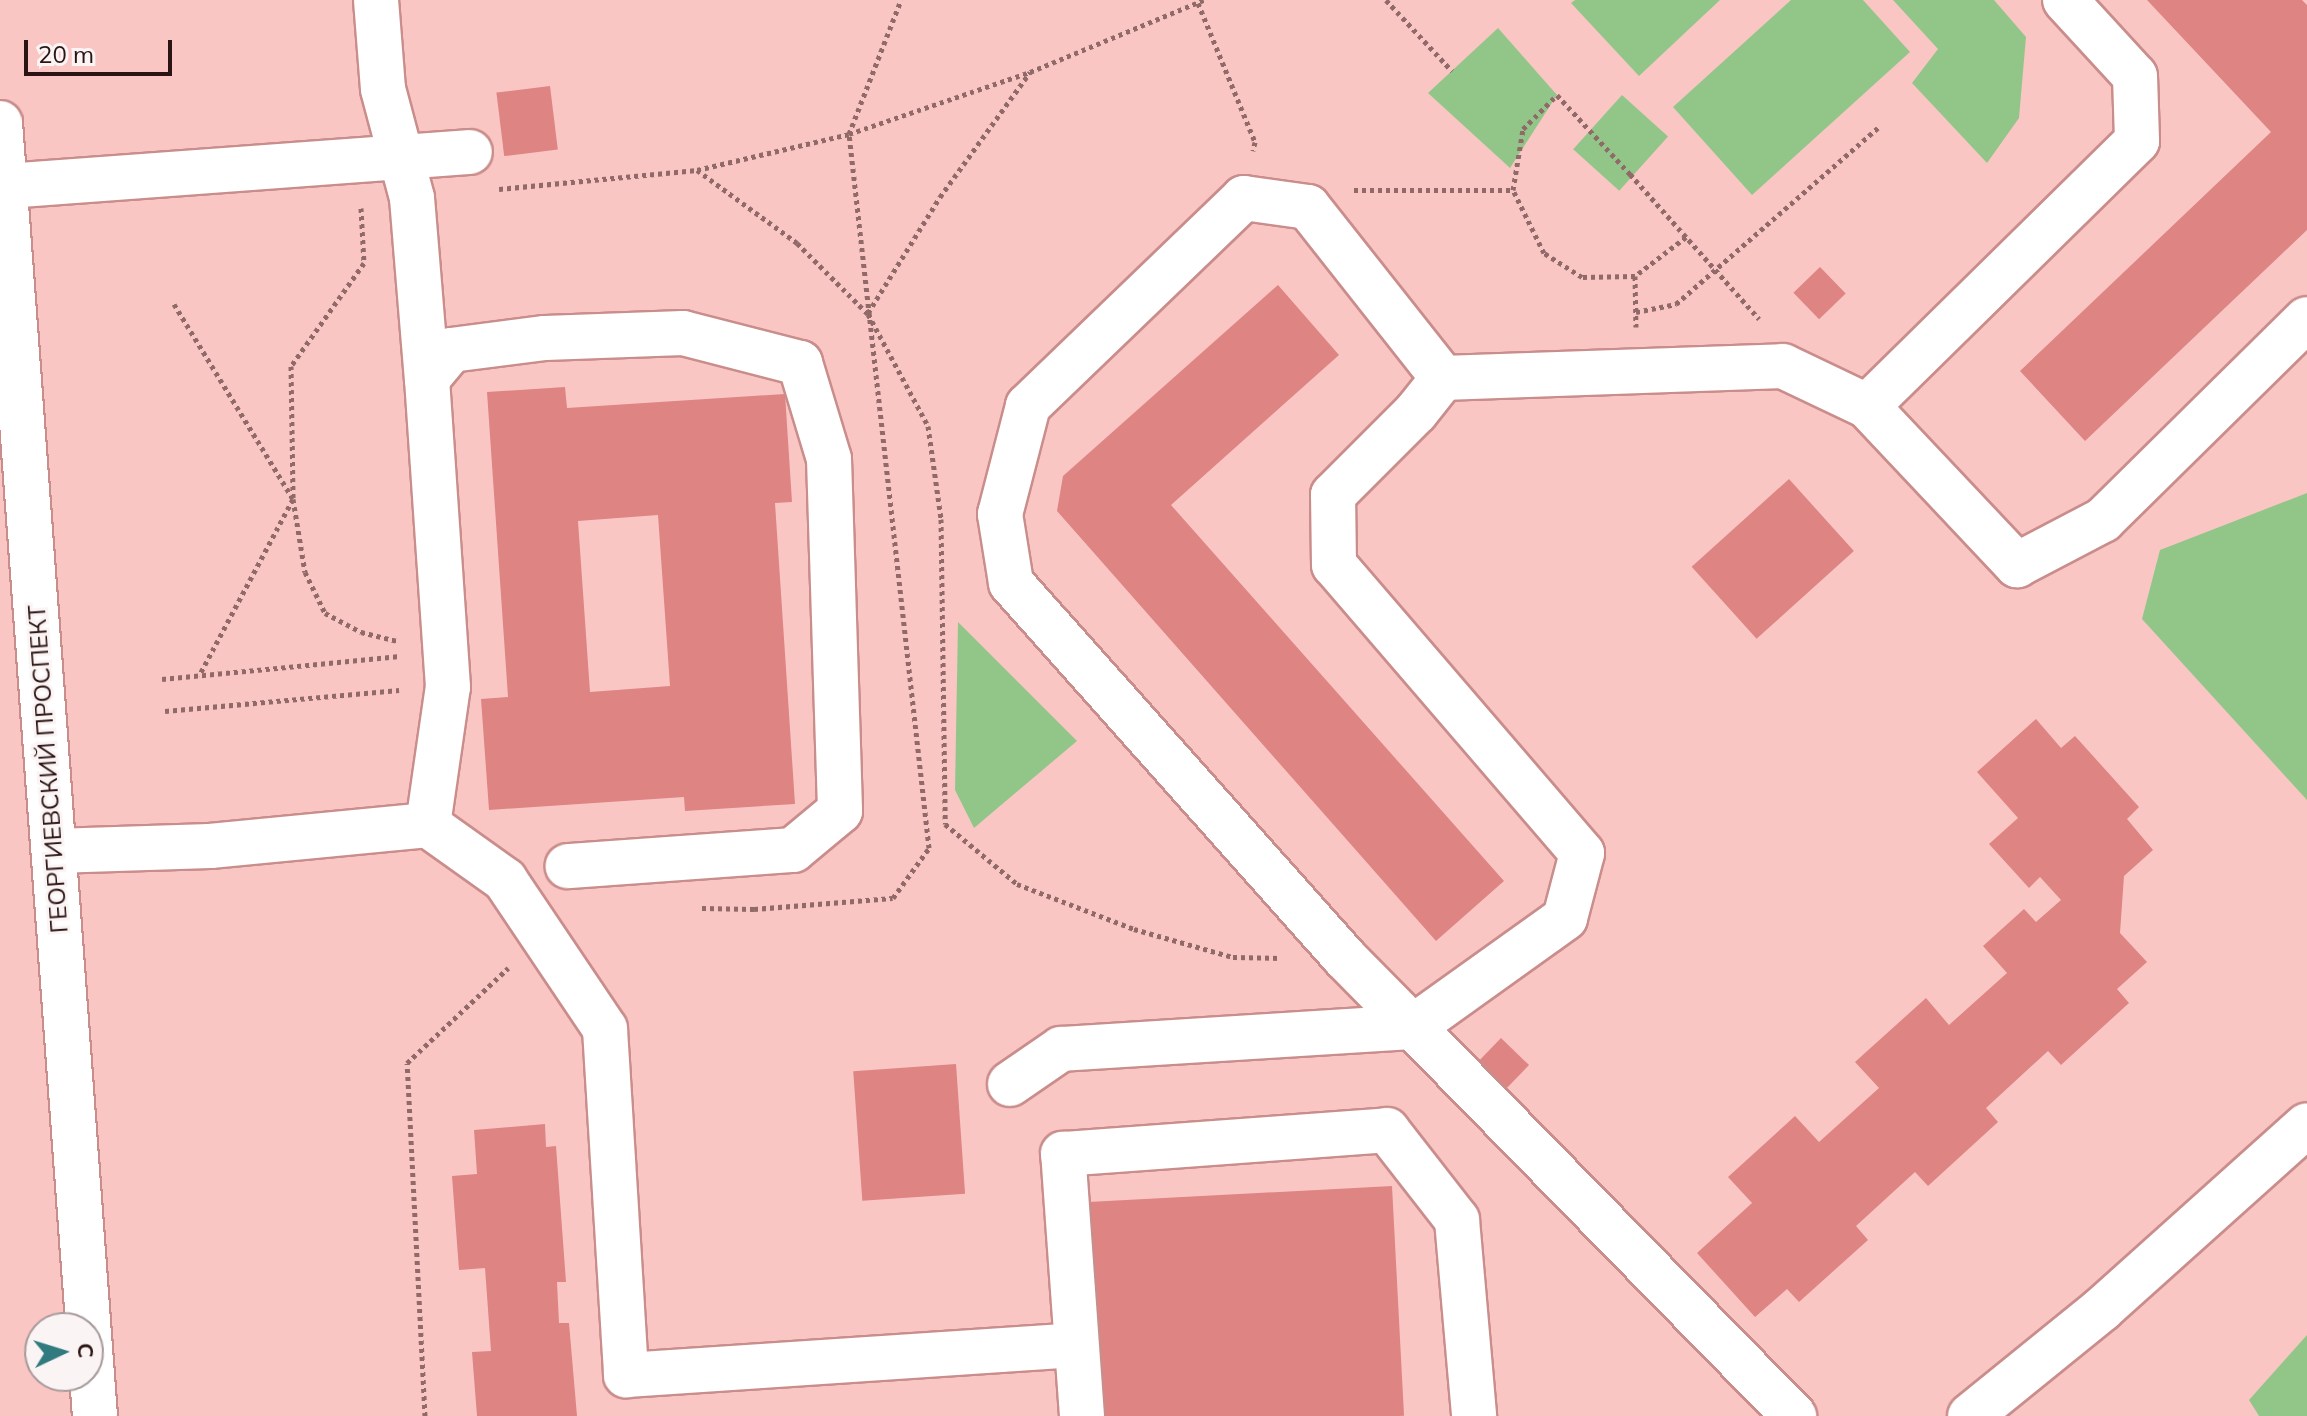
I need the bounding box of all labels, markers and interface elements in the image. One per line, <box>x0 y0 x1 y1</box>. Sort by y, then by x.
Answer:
scale bar <box>28 24 176 74</box>
text: 20 m <box>38 39 94 69</box>
street label: ГЕОРГИЕВСКИЙ ПРОСПЕКТ <box>22 604 74 934</box>
north arrow <box>24 1312 104 1392</box>
text: С <box>71 1342 100 1359</box>

